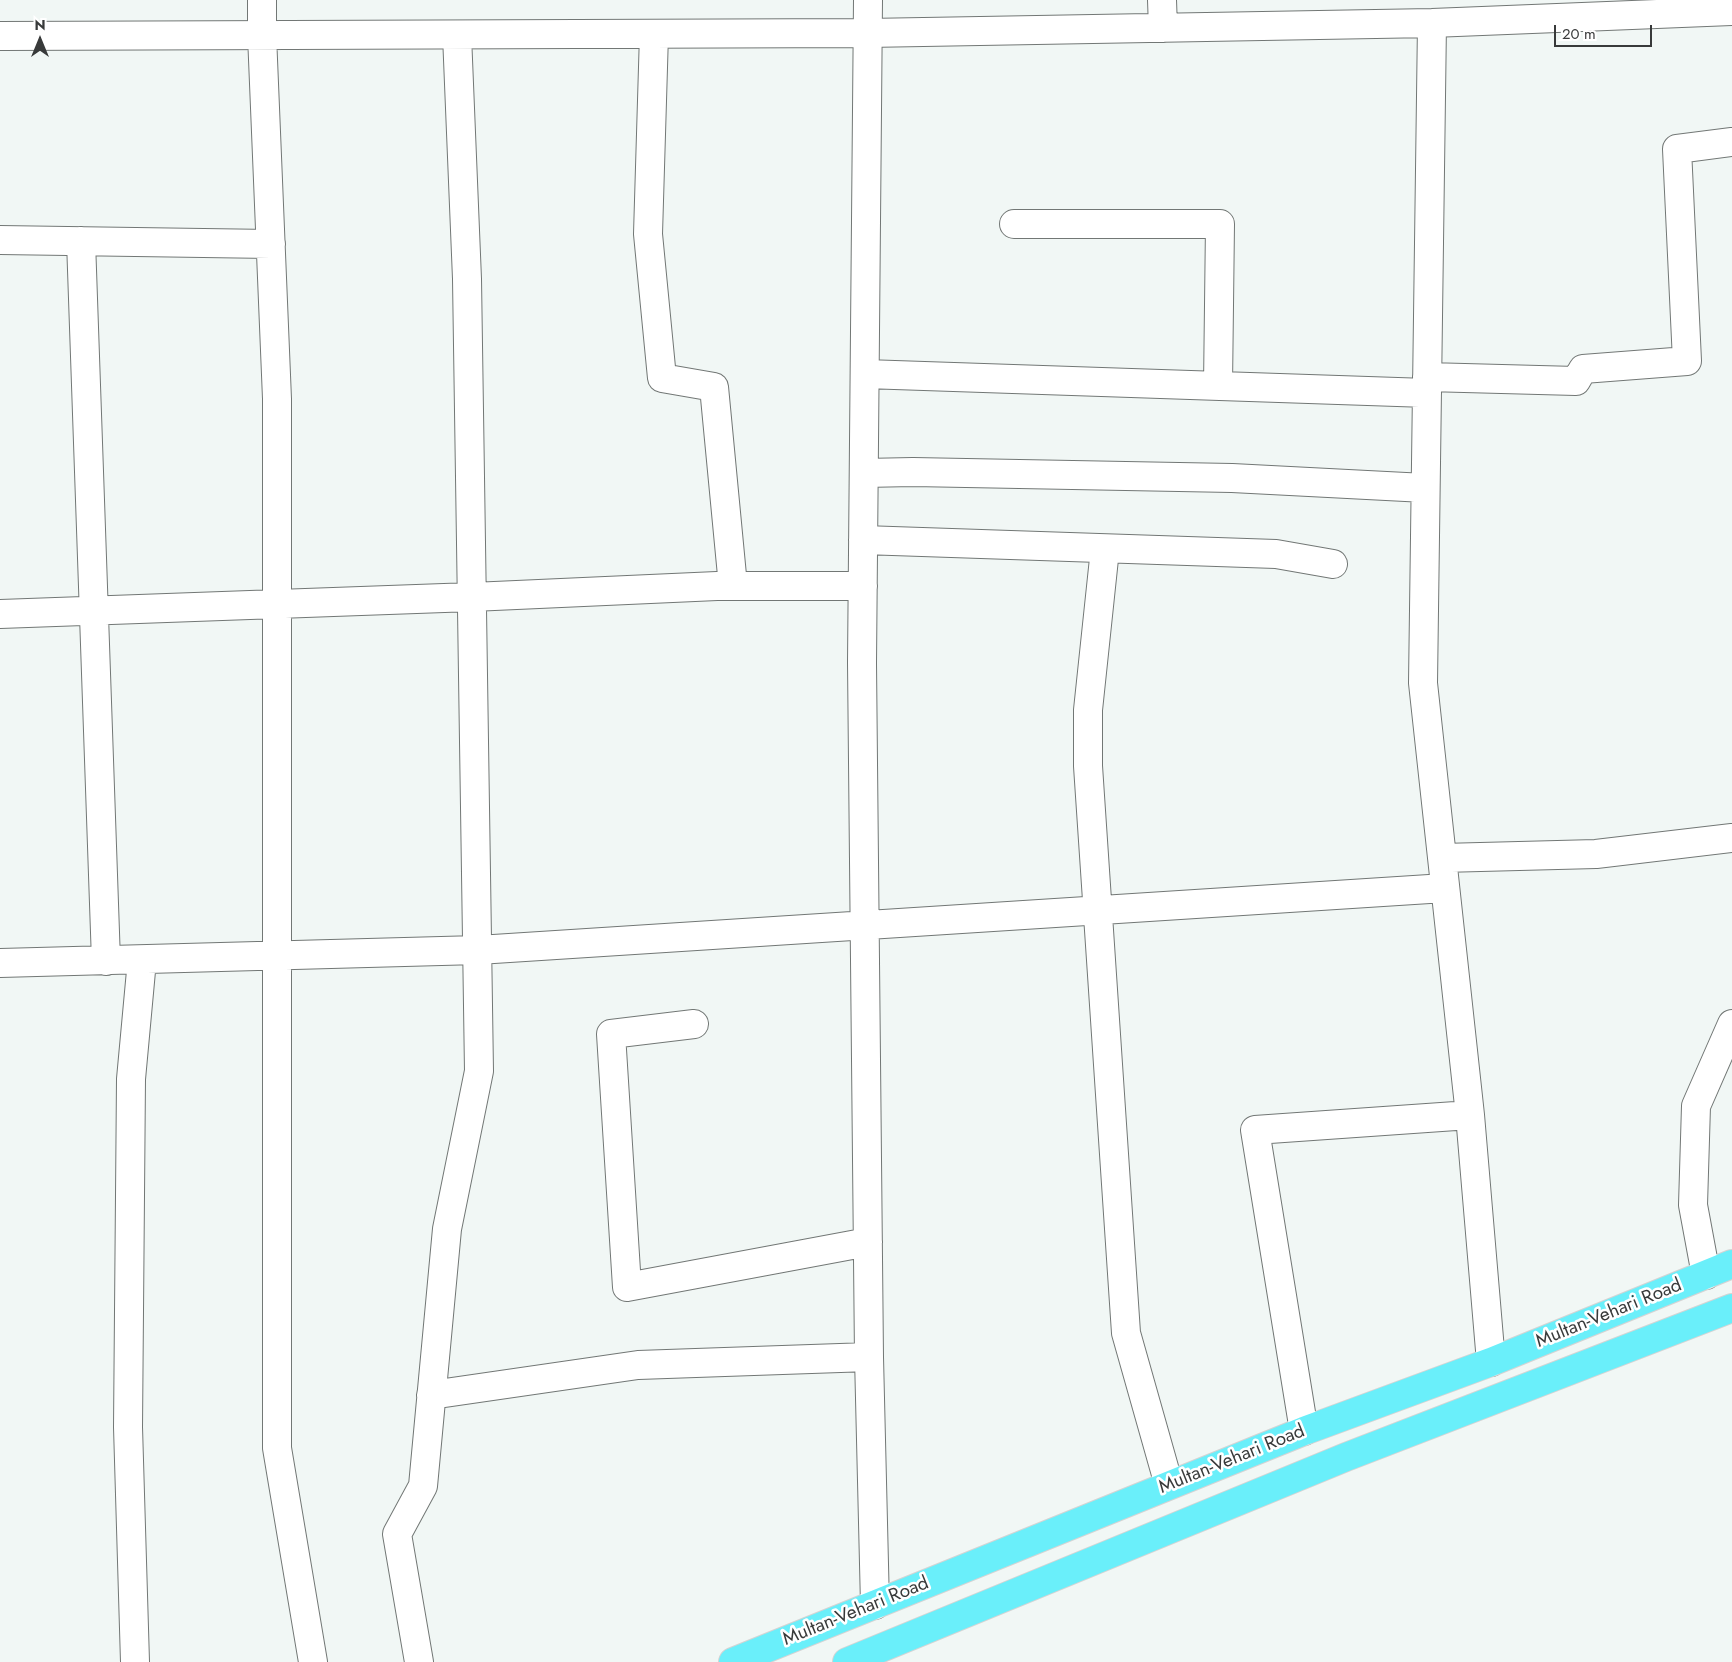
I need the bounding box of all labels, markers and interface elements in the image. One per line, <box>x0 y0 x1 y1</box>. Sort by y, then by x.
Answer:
north arrow <box>15 15 65 65</box>
text: N <box>34 15 46 35</box>
scale bar <box>1557 15 1654 47</box>
text: 20 m <box>1562 23 1596 45</box>
street label: Multan-Vehari Road <box>1533 1274 1685 1354</box>
street label: Multan-Vehari Road <box>1156 1420 1308 1500</box>
street label: Multan-Vehari Road <box>780 1572 932 1652</box>

